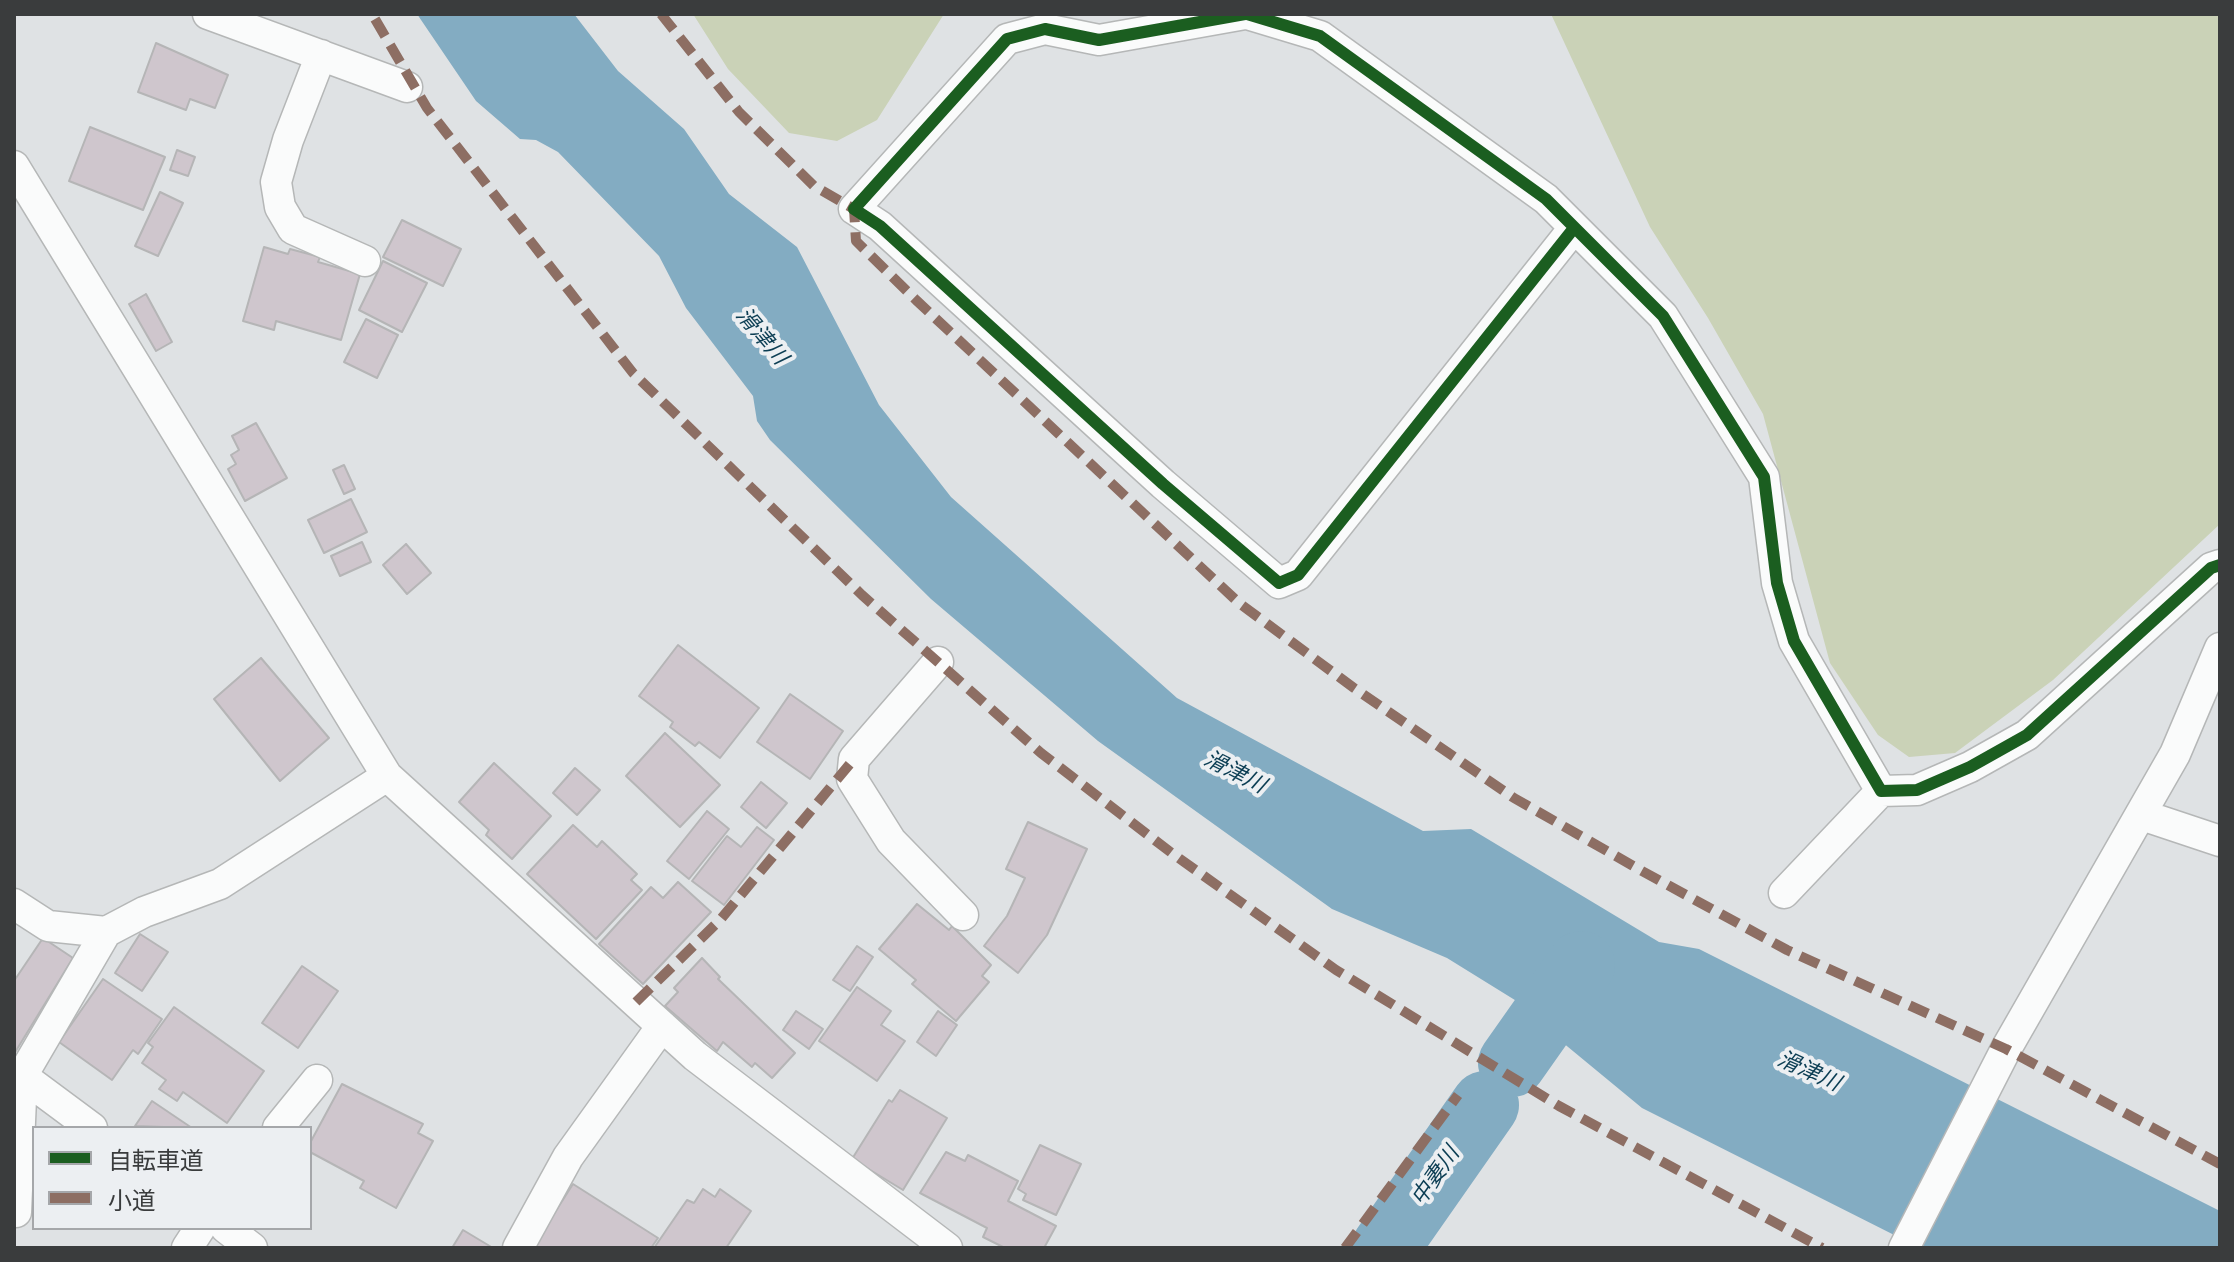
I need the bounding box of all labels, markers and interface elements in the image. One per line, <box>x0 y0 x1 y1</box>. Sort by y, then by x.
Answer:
water label: 滑津川 <box>731 302 793 370</box>
water label: 滑津川 <box>1200 745 1270 799</box>
water label: 滑津川 <box>1773 1046 1845 1096</box>
legend <box>32 1126 312 1230</box>
water label: 中妻川 <box>1405 1141 1465 1211</box>
text: 自転車道 <box>108 1145 204 1174</box>
text: 小道 <box>108 1185 156 1214</box>

